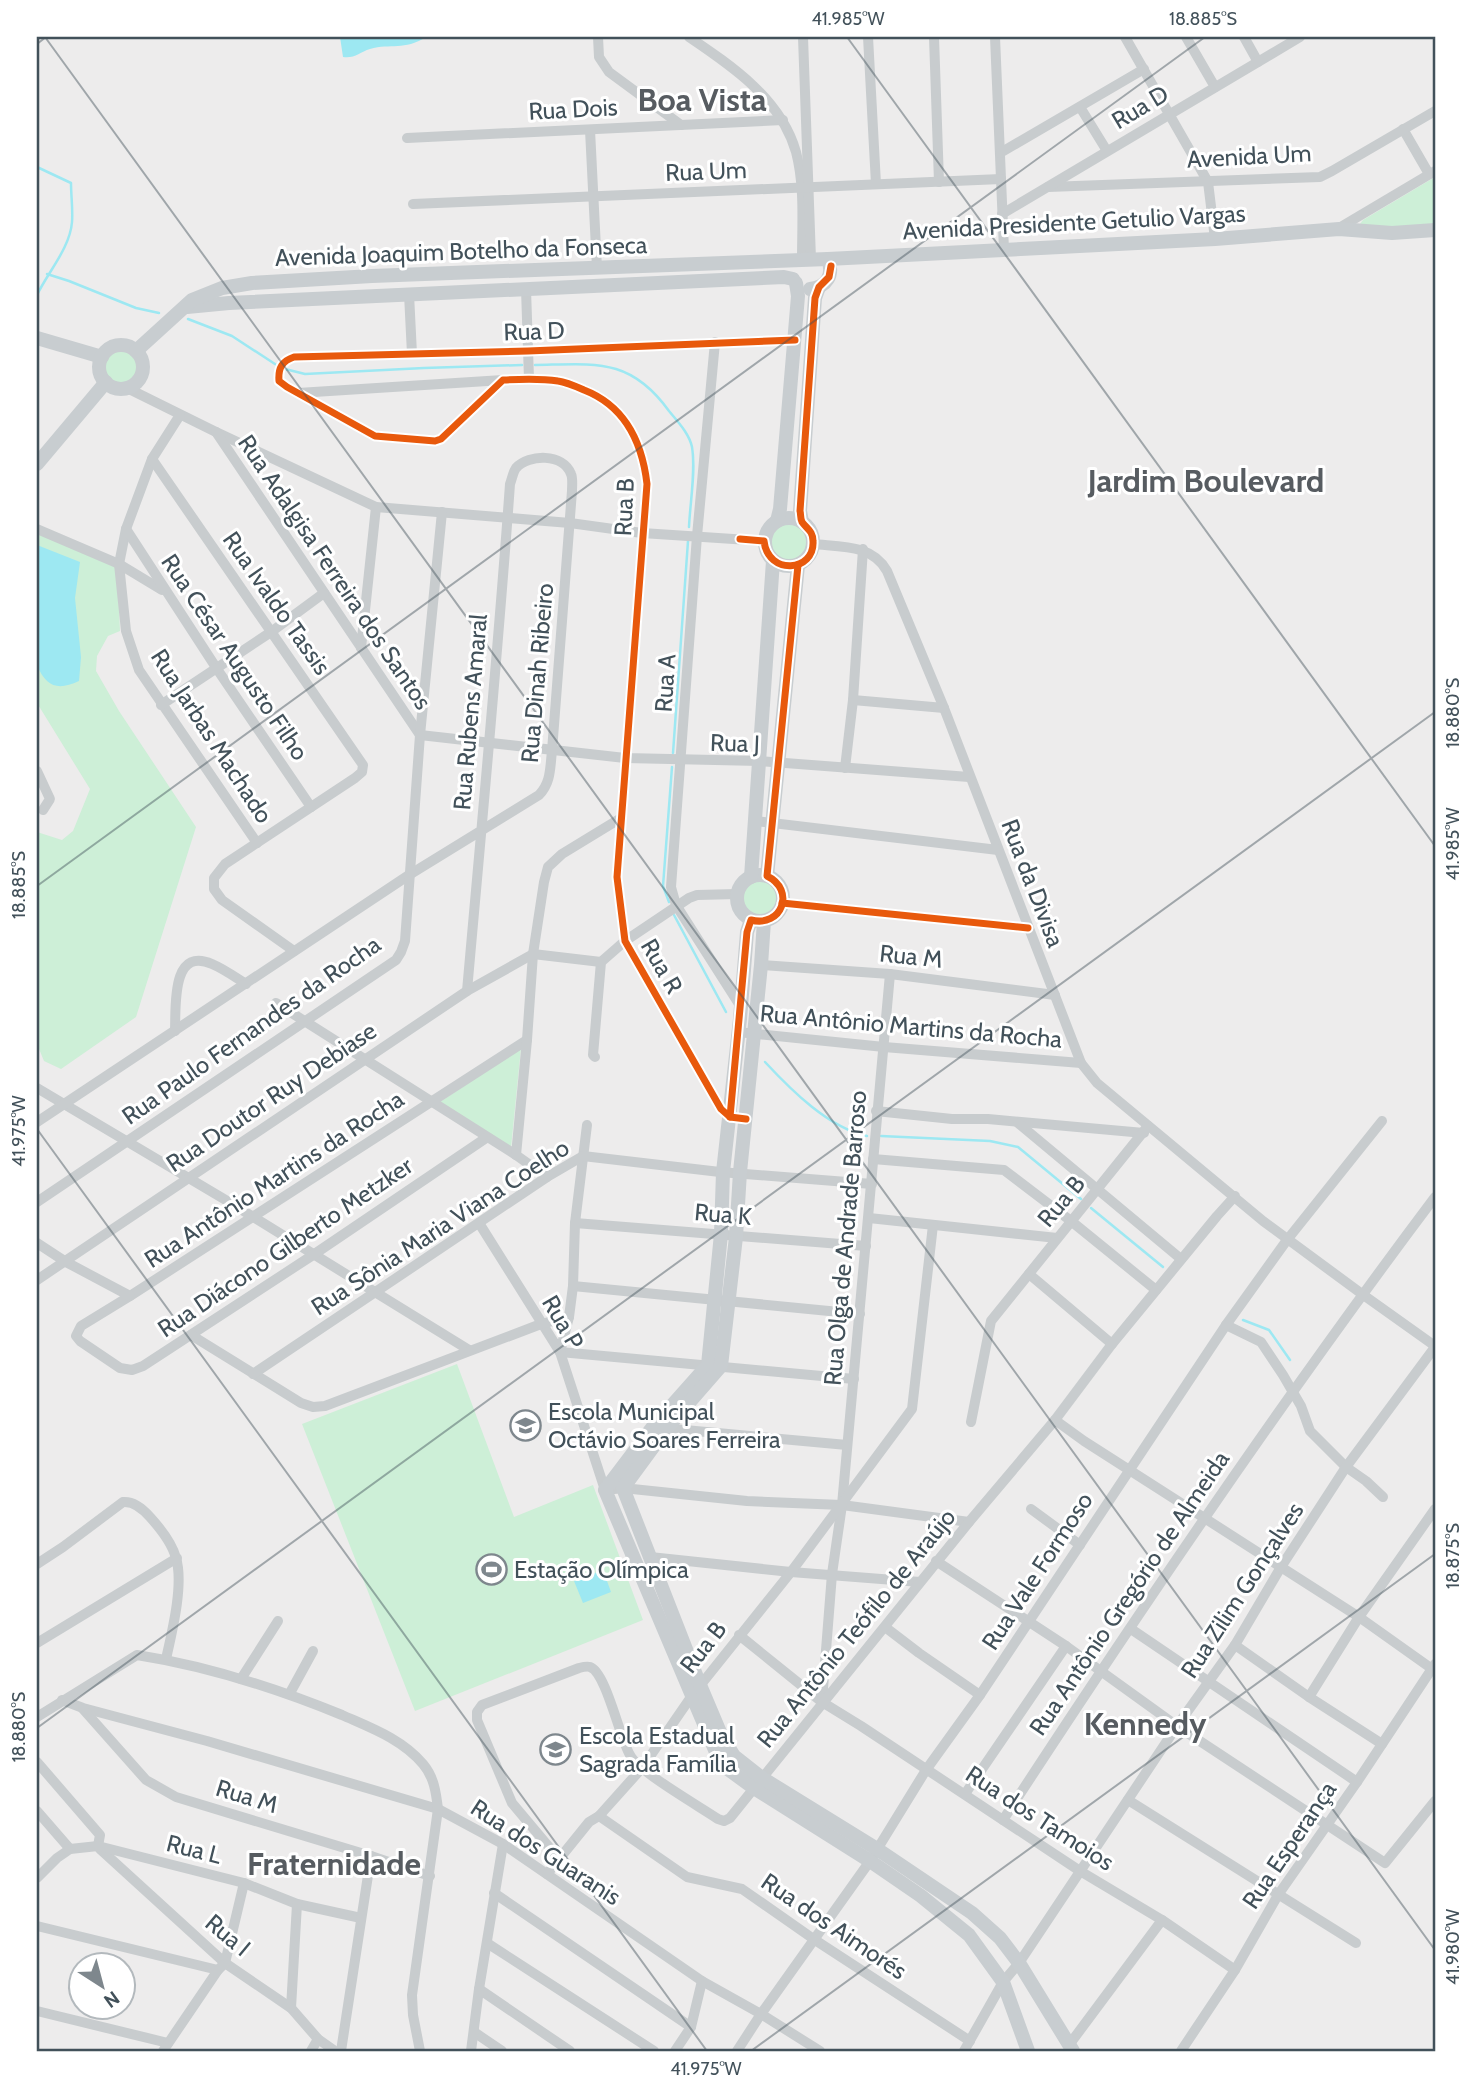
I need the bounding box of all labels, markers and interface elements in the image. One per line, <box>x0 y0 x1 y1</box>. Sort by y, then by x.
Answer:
text: 41.985°W <box>811 8 885 30</box>
text: 18.885°S <box>1169 8 1237 30</box>
street label: Rua D <box>1106 79 1174 135</box>
district label: Boa Vista <box>637 80 767 119</box>
street label: Rua Dois <box>528 92 618 126</box>
street label: Avenida Um <box>1186 138 1312 174</box>
street label: Rua Um <box>665 155 747 187</box>
street label: Avenida Presidente Getulio Vargas <box>902 199 1246 245</box>
street label: Avenida Joaquim Botelho da Fonseca <box>274 230 648 272</box>
street label: Rua D <box>503 315 565 347</box>
street label: Rua Adalgisa Ferreira dos Santos <box>232 429 438 715</box>
district label: Jardim Boulevard <box>1087 461 1324 500</box>
street label: Rua B <box>608 477 640 537</box>
street label: Rua Ivaldo Tassis <box>217 526 337 680</box>
street label: Rua César Augusto Filho <box>155 548 315 766</box>
street label: Rua Dinah Ribeiro <box>515 582 559 764</box>
street label: Rua Rubens Amaral <box>447 612 493 811</box>
street label: Rua Jarbas Machado <box>145 644 279 828</box>
street label: Rua A <box>648 653 682 713</box>
text: 18.880°S <box>1442 678 1464 748</box>
street label: Rua J <box>710 728 760 758</box>
text: 41.985°W <box>1442 807 1464 881</box>
street label: Rua da Divisa <box>995 815 1071 951</box>
text: 18.885°S <box>8 851 30 919</box>
street label: Rua Paulo Fernandes da Rocha <box>116 929 386 1130</box>
street label: Rua R <box>635 934 689 999</box>
street label: Rua M <box>878 938 944 974</box>
street label: Rua Antônio Martins da Rocha <box>759 998 1064 1054</box>
street label: Rua Doutor Ruy Debiase <box>161 1016 381 1178</box>
street label: Rua Antônio Martins da Rocha <box>139 1084 409 1274</box>
street label: Rua Olga de Andrade Barroso <box>818 1089 872 1387</box>
text: 41.975°W <box>8 1095 30 1167</box>
street label: Rua Sônia Maria Viana Coelho <box>306 1133 574 1321</box>
street label: Rua Diácono Gilberto Metzker <box>152 1151 418 1343</box>
street label: Rua B <box>1031 1169 1091 1233</box>
street label: Rua K <box>693 1197 753 1231</box>
street label: Rua P <box>536 1290 590 1354</box>
place label: Escola Municipal Octávio Soares Ferreira <box>548 1397 781 1454</box>
school or university icon: Escola Municipal Octávio Soares Ferreira <box>508 1408 542 1442</box>
street label: Rua Antônio Gregório de Almeida <box>1023 1445 1235 1741</box>
street label: Rua Vale Formoso <box>975 1487 1099 1655</box>
street label: Rua Zilim Gonçalves <box>1174 1497 1310 1683</box>
street label: Rua Antônio Teófilo de Araújo <box>751 1503 961 1753</box>
text: 18.875°S <box>1442 1523 1464 1589</box>
sports icon: Estação Olímpica <box>474 1552 508 1586</box>
place label: Estação Olímpica <box>514 1555 689 1584</box>
street label: Rua B <box>674 1615 732 1679</box>
text: 18.880°S <box>8 1692 30 1762</box>
district label: Kennedy <box>1084 1704 1207 1743</box>
place label: Escola Estadual Sagrada Família <box>579 1721 737 1778</box>
school or university icon: Escola Estadual Sagrada Família <box>539 1732 573 1766</box>
street label: Rua dos Tamoios <box>960 1759 1120 1877</box>
street label: Rua M <box>213 1773 281 1819</box>
street label: Rua Esperança <box>1236 1775 1342 1914</box>
street label: Rua dos Guaranis <box>466 1793 626 1911</box>
street label: Rua L <box>163 1828 225 1870</box>
district label: Fraternidade <box>247 1844 421 1883</box>
street label: Rua dos Aimorés <box>756 1867 912 1985</box>
street label: Rua I <box>200 1908 256 1962</box>
text: 41.980°W <box>1442 1909 1464 1985</box>
north arrow <box>66 1952 136 2022</box>
text: N <box>100 1986 124 2013</box>
text: 41.975°W <box>670 2058 742 2080</box>

